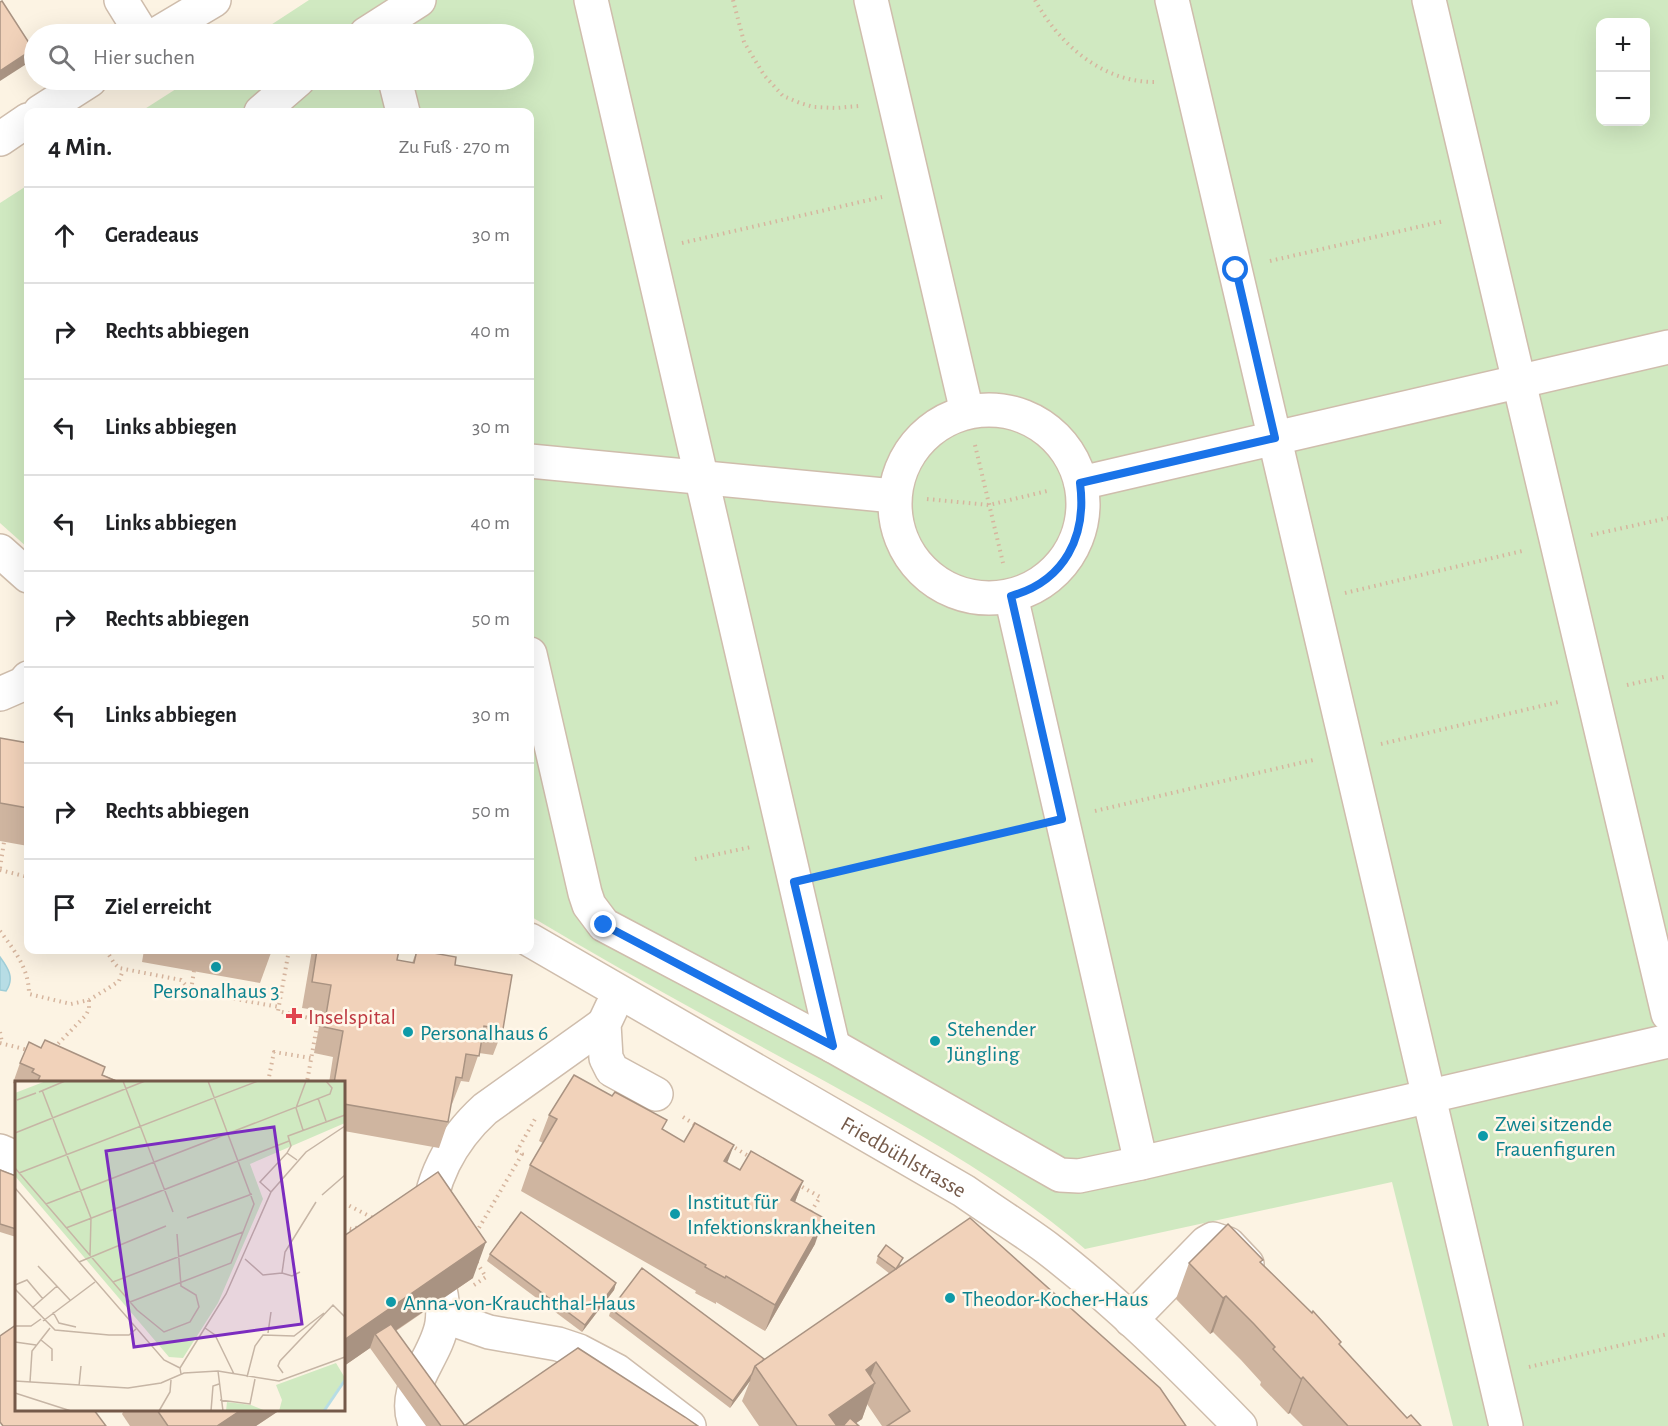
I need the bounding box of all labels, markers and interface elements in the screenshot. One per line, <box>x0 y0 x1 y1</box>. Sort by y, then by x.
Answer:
map controls <box>1596 18 1650 126</box>
button: + <box>1596 18 1650 72</box>
search box <box>24 24 534 90</box>
icon: search <box>45 41 78 74</box>
text: Hier suchen <box>93 46 195 68</box>
button: − <box>1596 72 1650 126</box>
text: 4 Min. <box>48 134 112 160</box>
text: Zu Fuß · 270 m <box>399 137 510 157</box>
icon: ahead <box>48 219 81 252</box>
text: Geradeaus <box>105 224 199 246</box>
text: 30 m <box>472 225 510 245</box>
route start <box>1222 256 1248 282</box>
icon: right <box>48 315 81 348</box>
text: Rechts abbiegen <box>105 320 249 342</box>
text: 40 m <box>471 321 510 341</box>
icon: left <box>48 411 81 444</box>
text: Links abbiegen <box>105 416 237 438</box>
text: 30 m <box>472 417 510 437</box>
icon: left <box>48 507 81 540</box>
text: Links abbiegen <box>105 512 237 534</box>
text: 40 m <box>471 513 510 533</box>
icon: right <box>48 603 81 636</box>
text: Rechts abbiegen <box>105 608 249 630</box>
text: 50 m <box>472 609 510 629</box>
icon: left <box>48 699 81 732</box>
text: Links abbiegen <box>105 704 237 726</box>
text: 30 m <box>472 705 510 725</box>
icon: right <box>48 795 81 828</box>
text: Rechts abbiegen <box>105 800 249 822</box>
text: 50 m <box>472 801 510 821</box>
icon: arrive <box>48 891 81 924</box>
text: Ziel erreicht <box>105 896 212 918</box>
route end <box>590 911 616 937</box>
marker: Personalhaus 3 <box>209 960 223 974</box>
place label: Personalhaus 3 <box>152 980 280 1002</box>
place label: Inselspital <box>308 1006 396 1028</box>
marker: Inselspital <box>285 1007 303 1025</box>
place label: Stehender Jüngling <box>947 1018 1036 1065</box>
place label: Personalhaus 6 <box>420 1022 548 1044</box>
marker: Personalhaus 6 <box>401 1025 415 1039</box>
marker: Stehender Jüngling <box>928 1034 942 1048</box>
inset map <box>15 1081 345 1411</box>
street label: Friedbühlstrasse <box>837 1112 970 1202</box>
place label: Zwei sitzende Frauenfiguren <box>1495 1113 1616 1160</box>
marker: Zwei sitzende Frauenfiguren <box>1476 1129 1490 1143</box>
place label: Institut für Infektionskrankheiten <box>687 1191 876 1238</box>
marker: Institut für Infektionskrankheiten <box>668 1207 682 1221</box>
place label: Theodor-Kocher-Haus <box>962 1288 1148 1310</box>
marker: Theodor-Kocher-Haus <box>943 1291 957 1305</box>
place label: Anna-von-Krauchthal-Haus <box>403 1292 636 1314</box>
marker: Anna-von-Krauchthal-Haus <box>384 1295 398 1309</box>

